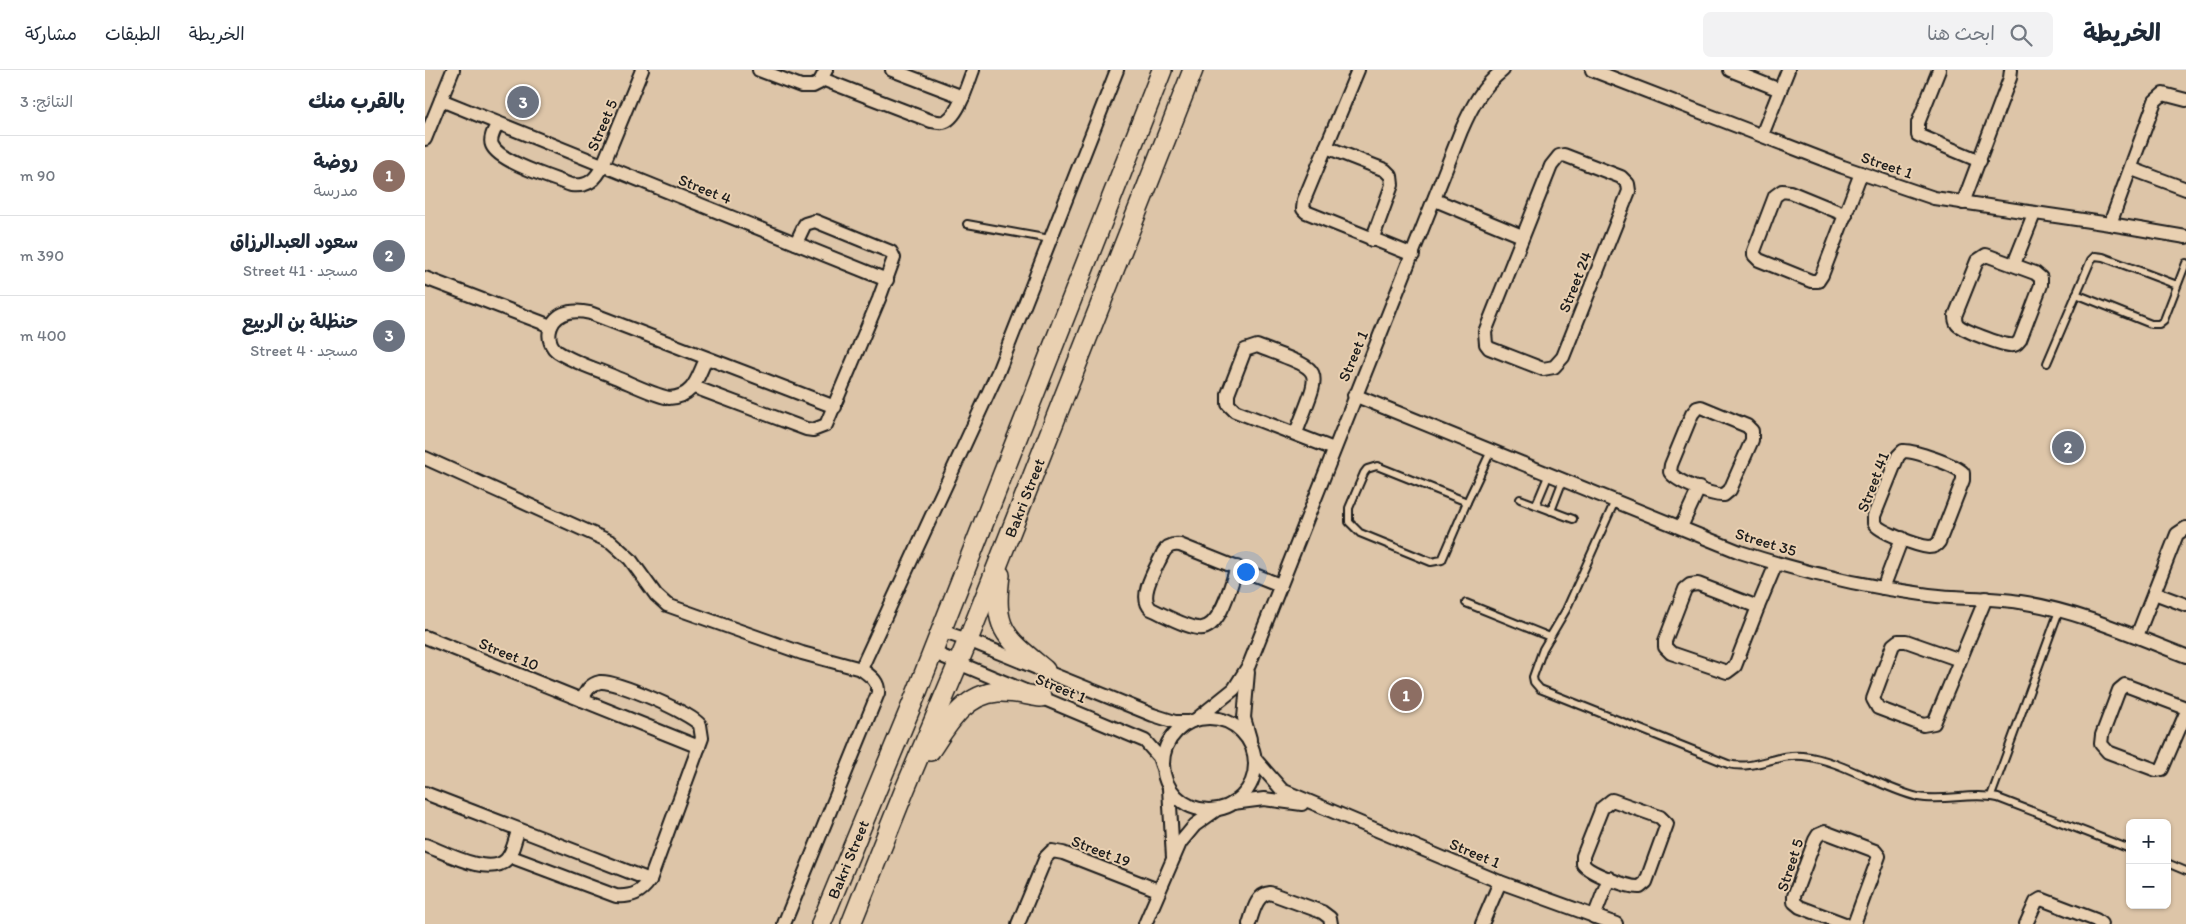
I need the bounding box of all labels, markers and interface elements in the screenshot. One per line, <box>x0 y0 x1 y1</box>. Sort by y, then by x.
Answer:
search box <box>1703 12 2053 57</box>
text: الخريطة <box>2083 18 2161 47</box>
icon: search <box>2007 21 2035 49</box>
text: ابحث هنا <box>1927 22 1995 45</box>
text: مشاركة <box>25 23 77 45</box>
text: الطبقات <box>105 23 161 45</box>
text: الخريطة <box>189 23 245 45</box>
pin: 3 <box>507 83 539 121</box>
text: بالقرب منك <box>308 88 405 113</box>
text: النتائج: 3 <box>20 92 73 111</box>
street label: Street 5 <box>583 96 621 154</box>
street label: Street 1 <box>1859 147 1916 183</box>
text: روضة <box>313 150 358 173</box>
text: 90 m <box>20 166 55 185</box>
text: 1 <box>385 166 393 185</box>
street label: Street 4 <box>676 170 735 208</box>
text: مدرسة <box>313 181 358 200</box>
text: سعود العبدالرزاق <box>230 230 358 253</box>
text: 390 m <box>20 246 64 265</box>
text: 2 <box>385 246 393 265</box>
street label: Street 24 <box>1554 248 1596 315</box>
text: مسجد · Street 41 <box>243 261 358 280</box>
text: حنظلة بن الربيع <box>242 310 358 333</box>
text: 400 m <box>20 326 66 345</box>
text: 3 <box>385 326 393 345</box>
street label: Street 1 <box>1334 327 1372 384</box>
text: مسجد · Street 4 <box>250 341 358 360</box>
pin: 2 <box>2052 428 2084 466</box>
street label: Street 41 <box>1853 449 1893 515</box>
street label: Bakri Street <box>1000 456 1048 540</box>
street label: Street 35 <box>1733 524 1799 560</box>
your location <box>1233 559 1259 585</box>
street label: Street 10 <box>476 633 542 675</box>
street label: Street 1 <box>1033 669 1090 707</box>
pin: 1 <box>1390 676 1422 714</box>
street label: Bakri Street <box>823 817 873 902</box>
map controls <box>2126 819 2171 909</box>
button: + <box>2126 819 2171 864</box>
street label: Street 19 <box>1069 831 1133 871</box>
street label: Street 1 <box>1447 834 1504 872</box>
street label: Street 5 <box>1773 836 1807 894</box>
button: − <box>2126 864 2171 909</box>

